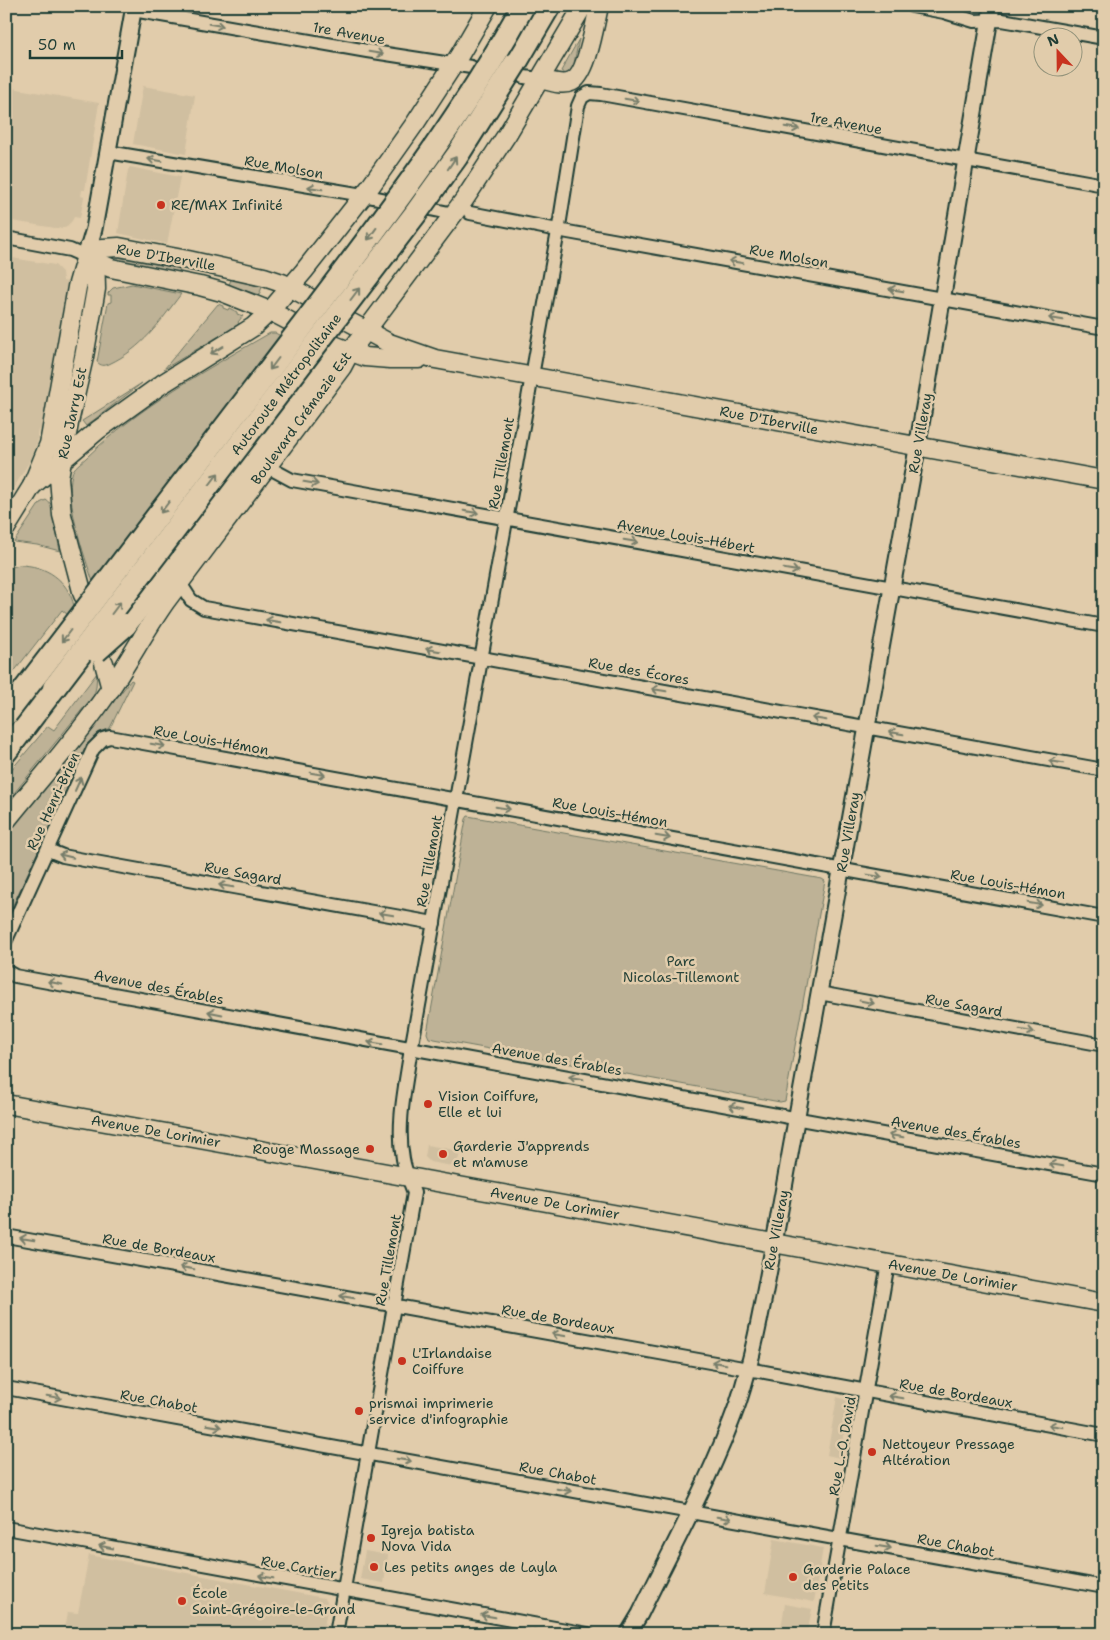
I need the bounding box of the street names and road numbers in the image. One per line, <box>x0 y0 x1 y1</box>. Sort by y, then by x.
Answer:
street label: 1re Avenue <box>311 18 387 48</box>
street label: 1re Avenue <box>808 108 884 138</box>
street label: Rue Molson <box>243 151 325 183</box>
street label: Rue D'Iberville <box>115 239 217 275</box>
street label: Rue Molson <box>748 240 830 272</box>
street label: Autoroute Métropolitaine <box>227 309 345 459</box>
street label: Boulevard Crémazie Est <box>247 348 355 488</box>
street label: Rue Jarry Est <box>53 365 91 461</box>
street label: Rue Villeray <box>904 391 936 475</box>
street label: Rue D'Iberville <box>718 402 820 438</box>
street label: Rue Tillemont <box>484 415 518 511</box>
street label: Avenue Louis-Hébert <box>615 515 757 557</box>
street label: Rue des Écores <box>587 653 691 689</box>
street label: Rue Louis-Hémon <box>152 721 270 759</box>
street label: Rue Henri-Brien <box>22 749 84 853</box>
street label: Rue Villeray <box>832 790 864 874</box>
street label: Rue Louis-Hémon <box>551 793 669 831</box>
street label: Rue Tillemont <box>412 813 446 909</box>
street label: Rue Sagard <box>203 857 283 889</box>
street label: Rue Louis-Hémon <box>949 865 1067 903</box>
street label: Avenue des Érables <box>93 966 226 1008</box>
street label: Rue Sagard <box>924 989 1004 1021</box>
street label: Avenue des Érables <box>491 1039 624 1079</box>
street label: Avenue De Lorimier <box>90 1111 223 1151</box>
street label: Avenue des Érables <box>890 1112 1023 1152</box>
street label: Avenue De Lorimier <box>489 1183 622 1223</box>
street label: Rue Villeray <box>759 1188 793 1272</box>
street label: Rue Tillemont <box>371 1212 405 1308</box>
street label: Rue de Bordeaux <box>101 1229 217 1267</box>
street label: Avenue De Lorimier <box>887 1255 1020 1295</box>
street label: Rue de Bordeaux <box>500 1300 616 1338</box>
street label: Rue de Bordeaux <box>898 1374 1014 1412</box>
street label: Rue Chabot <box>119 1385 199 1417</box>
street label: Rue L.-O. David <box>824 1395 860 1497</box>
street label: Rue Chabot <box>518 1457 598 1489</box>
street label: Rue Chabot <box>916 1529 996 1561</box>
street label: Rue Cartier <box>260 1551 339 1583</box>

